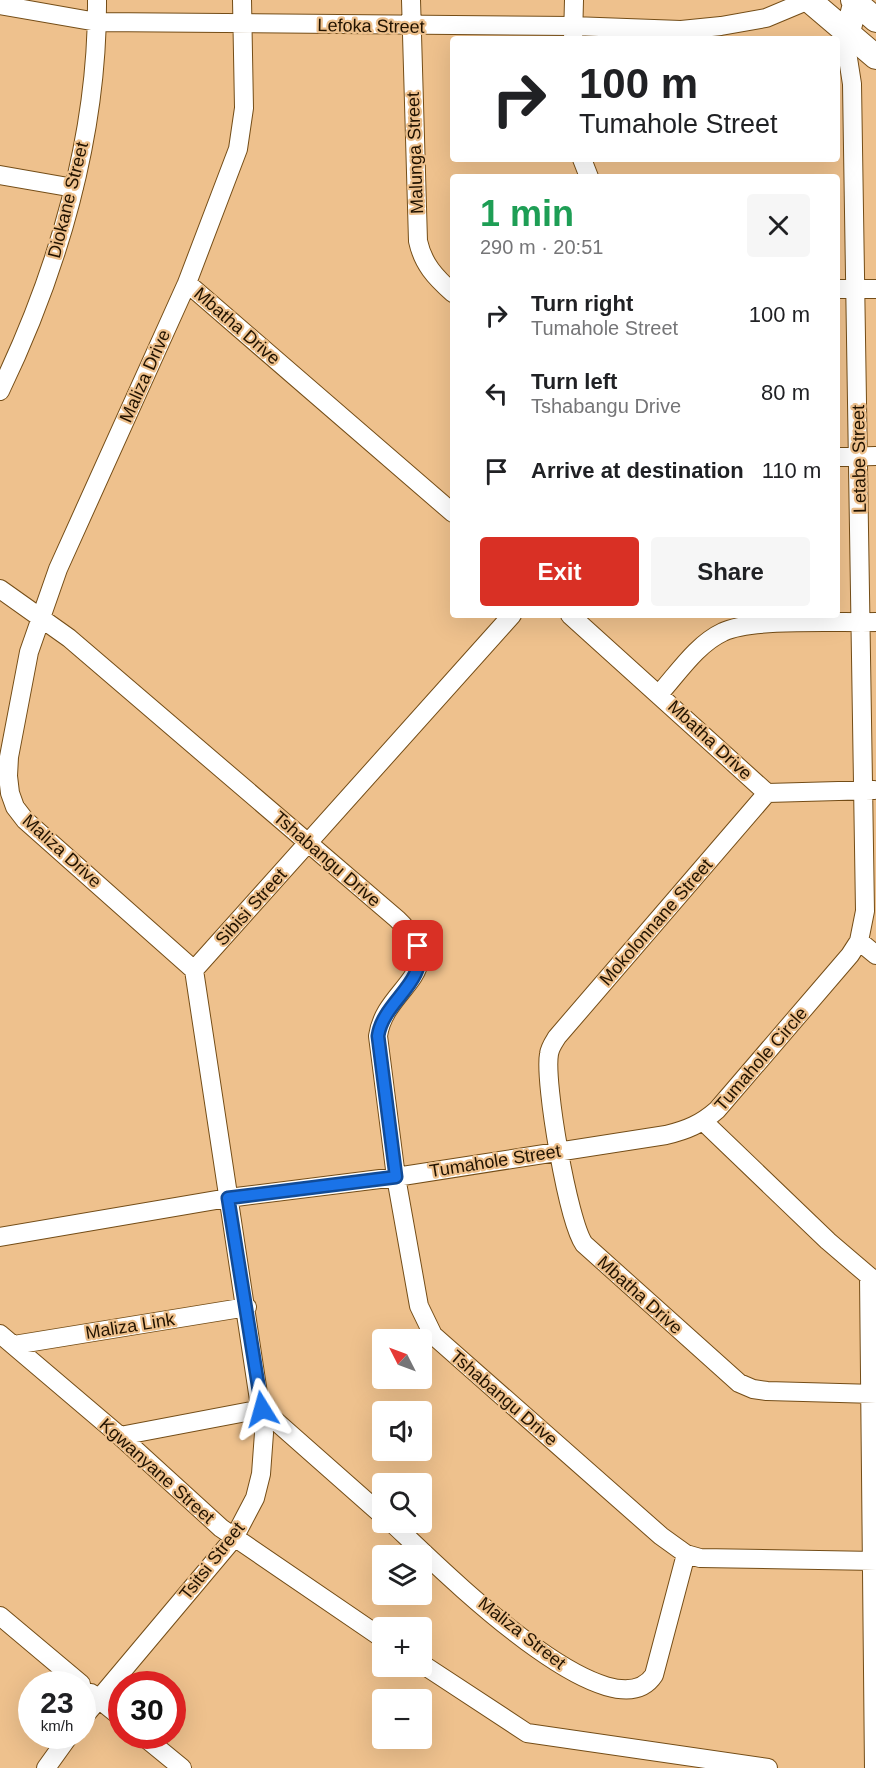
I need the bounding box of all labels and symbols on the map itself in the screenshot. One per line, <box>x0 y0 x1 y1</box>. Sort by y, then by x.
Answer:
street label: Lefoka Street <box>317 15 425 37</box>
street label: Malunga Street <box>403 92 427 214</box>
street label: Diokane Street <box>44 140 92 260</box>
street label: Mbatha Drive <box>190 283 284 369</box>
street label: Maliza Drive <box>116 327 174 425</box>
street label: Letabe Street <box>848 405 870 513</box>
street label: Mbatha Drive <box>664 696 756 784</box>
street label: Tshabangu Drive <box>269 807 385 911</box>
street label: Maliza Drive <box>19 810 105 892</box>
street label: Mokolonnane Street <box>596 855 716 989</box>
street label: Sibisi Street <box>211 865 291 949</box>
pin <box>392 920 443 971</box>
street label: Tumahole Circle <box>711 1003 811 1115</box>
street label: Tumahole Street <box>428 1141 562 1181</box>
street label: Mbatha Drive <box>594 1252 686 1338</box>
street label: Maliza Link <box>84 1309 177 1343</box>
north arrow <box>372 1329 432 1389</box>
street label: Tshabangu Drive <box>446 1346 562 1450</box>
position arrow <box>230 1377 294 1441</box>
street label: Kgwanyane Street <box>96 1414 218 1528</box>
street label: Tsitsi Street <box>175 1518 249 1604</box>
street label: Maliza Street <box>474 1593 570 1673</box>
speed limit sign: 30 <box>108 1671 186 1749</box>

